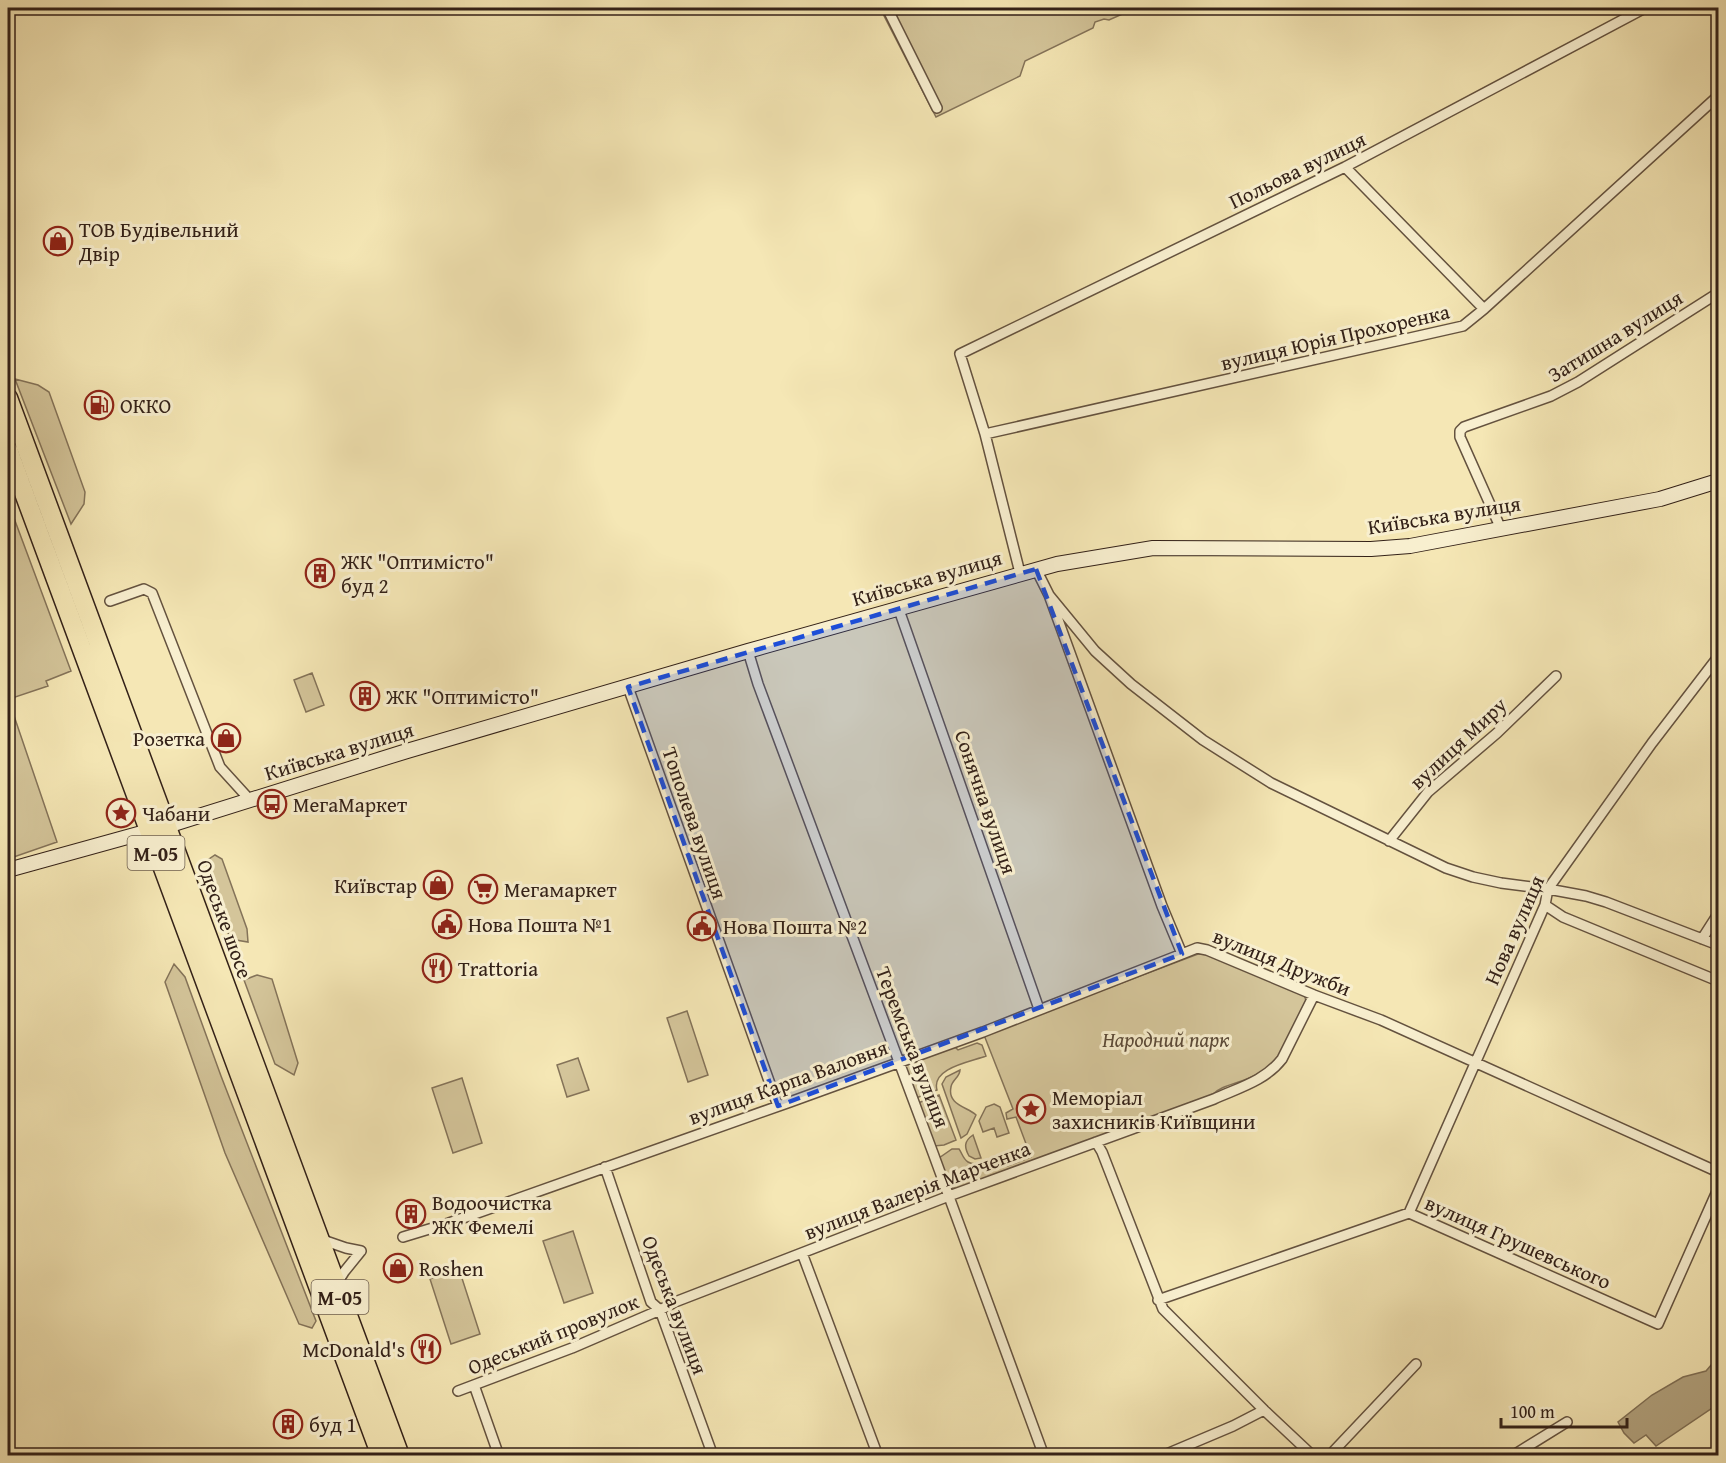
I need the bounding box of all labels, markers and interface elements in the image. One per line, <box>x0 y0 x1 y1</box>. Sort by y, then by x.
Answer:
street label: Польова вулиця <box>1223 123 1371 217</box>
place label: ТОВ Будівельний Двір <box>78 214 239 269</box>
shop icon: ТОВ Будівельний Двір <box>42 225 74 257</box>
street label: Затишна вулиця <box>1542 282 1689 390</box>
street label: вулиця Юрія Прохоренка <box>1218 296 1452 378</box>
fuel station icon: ОККО <box>83 389 115 421</box>
place label: ОККО <box>120 390 171 421</box>
street label: Київська вулиця <box>1365 488 1523 542</box>
street label: Київська вулиця <box>849 542 1006 614</box>
place label: ЖК "Оптимісто" буд 2 <box>340 546 494 601</box>
building icon: ЖК "Оптимісто" буд 2 <box>304 557 336 589</box>
building icon: ЖК "Оптимісто" <box>349 680 381 712</box>
place label: ЖК "Оптимісто" <box>385 681 539 712</box>
street label: вулиця Миру <box>1402 689 1514 796</box>
street label: Київська вулиця <box>261 713 418 788</box>
shop icon: Розетка <box>210 722 242 754</box>
place label: Розетка <box>133 723 205 754</box>
street label: Сонячна вулиця <box>947 726 1025 879</box>
street label: Тополева вулиця <box>654 743 736 904</box>
bus stop icon: МегаМаркет <box>256 788 288 820</box>
place label: МегаМаркет <box>293 789 407 820</box>
place icon: Чабани <box>105 797 137 829</box>
place label: Чабани <box>142 798 210 829</box>
road number: М-05 <box>128 836 184 870</box>
street label: Одеське шосе <box>189 855 261 983</box>
shop icon: Київстар <box>422 869 454 901</box>
place label: Київстар <box>334 870 417 901</box>
street label: Нова вулиця <box>1476 870 1552 990</box>
supermarket icon: Мегамаркет <box>467 873 499 905</box>
place label: Мегамаркет <box>504 874 617 905</box>
public building icon: Нова Пошта №1 <box>431 908 463 940</box>
place label: Нова Пошта №1 <box>468 909 612 940</box>
public building icon: Нова Пошта №2 <box>686 910 718 942</box>
place label: Нова Пошта №2 <box>723 911 867 942</box>
street label: вулиця Дружби <box>1208 920 1356 1004</box>
restaurant icon: Trattoria <box>421 952 453 984</box>
place label: Trattoria <box>458 953 538 984</box>
street label: Теремська вулиця <box>868 962 958 1132</box>
park label: Народний парк <box>1102 1024 1230 1055</box>
street label: вулиця Карпа Валовня <box>684 1031 892 1132</box>
place label: Меморіал захисників Київщини <box>1052 1082 1255 1137</box>
place icon: Меморіал захисників Київщини <box>1015 1093 1047 1125</box>
street label: вулиця Валерія Марченка <box>799 1133 1035 1247</box>
place label: Водоочистка ЖК Фемелі <box>431 1187 552 1242</box>
street label: вулиця Грушевського <box>1420 1187 1616 1297</box>
building icon: Водоочистка ЖК Фемелі <box>395 1198 427 1230</box>
street label: Одеська вулиця <box>634 1231 716 1379</box>
shop icon: Roshen <box>382 1252 414 1284</box>
place label: Roshen <box>419 1253 484 1284</box>
road number: М-05 <box>312 1280 368 1314</box>
street label: Одеський провулок <box>463 1286 643 1382</box>
restaurant icon: McDonald's <box>410 1333 442 1365</box>
place label: McDonald's <box>302 1334 405 1365</box>
scale bar <box>1501 1391 1627 1429</box>
text: 100 m <box>1510 1398 1555 1425</box>
building icon: буд 1 <box>272 1408 304 1440</box>
place label: буд 1 <box>309 1409 357 1440</box>

